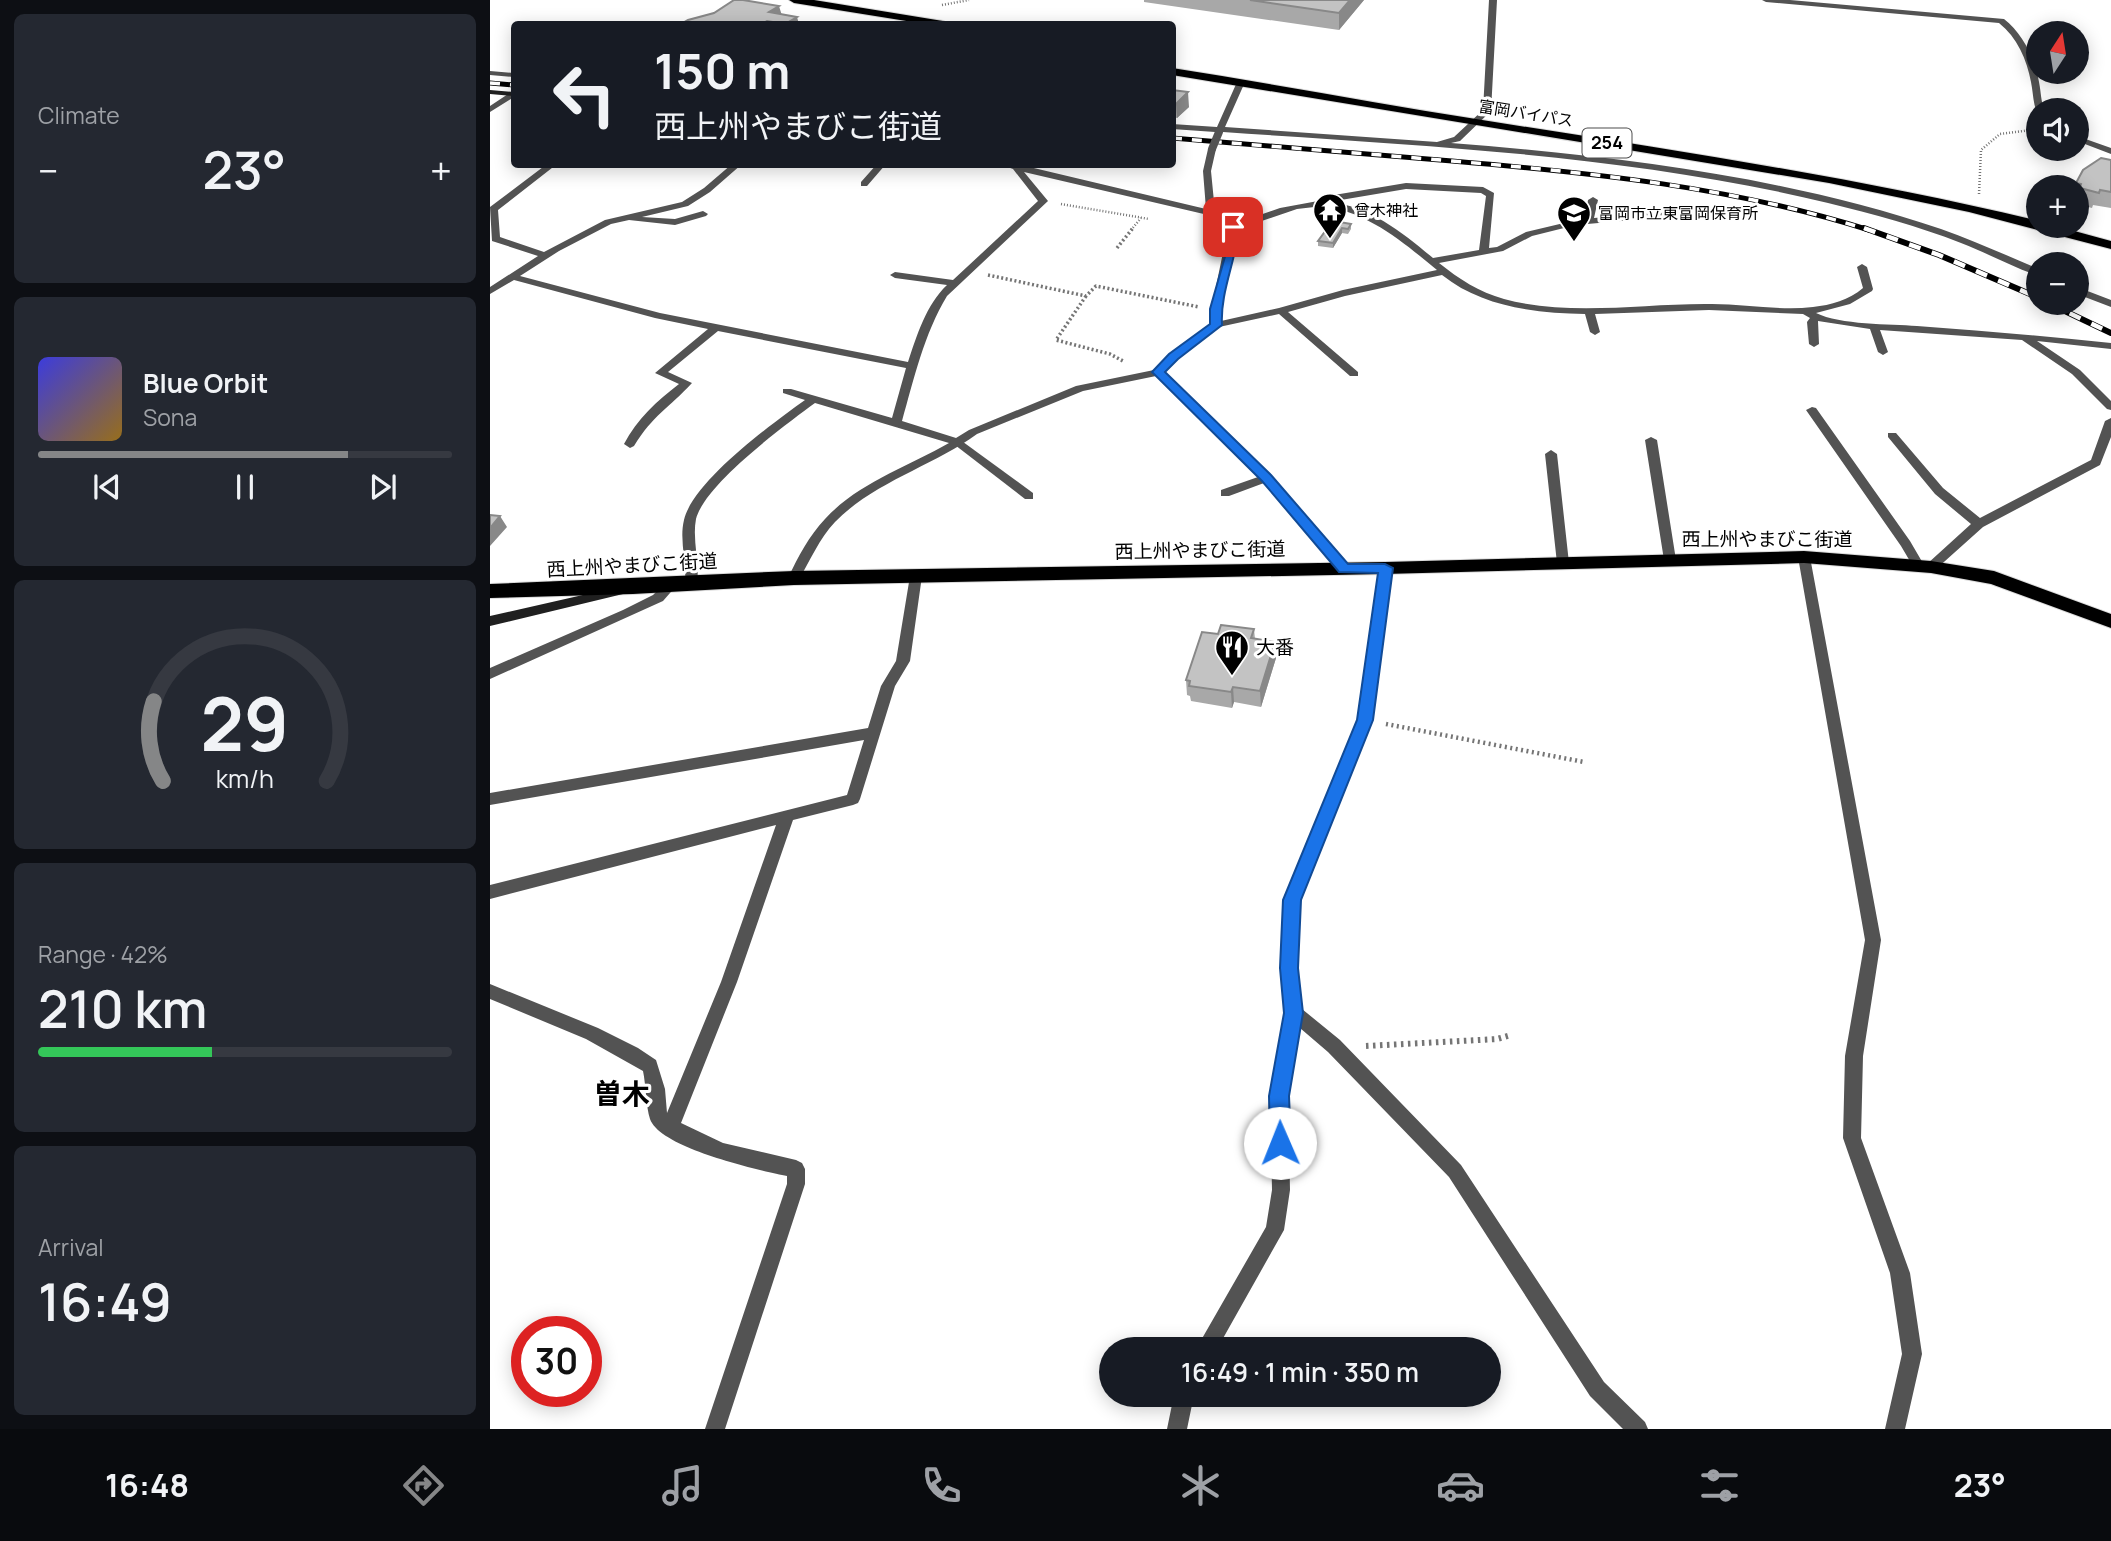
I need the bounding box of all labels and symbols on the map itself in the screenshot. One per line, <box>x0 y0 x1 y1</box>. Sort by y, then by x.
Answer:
north arrow <box>2026 21 2090 84</box>
street label: 富岡バイパス <box>1477 95 1575 131</box>
road number: 254 <box>1582 128 1632 158</box>
temple icon: 曾木神社 <box>1311 191 1349 240</box>
school or university icon: 富岡市立東富岡保育所 <box>1555 194 1593 243</box>
pin <box>1203 197 1263 257</box>
place label: 曾木神社 <box>1354 199 1418 221</box>
place label: 富岡市立東富岡保育所 <box>1598 202 1758 224</box>
street label: 西上州やまびこ街道 <box>1681 526 1853 552</box>
street label: 西上州やまびこ街道 <box>1114 536 1286 564</box>
street label: 西上州やまびこ街道 <box>546 548 718 582</box>
restaurant icon: 大番 <box>1213 628 1251 677</box>
place label: 大番 <box>1256 634 1294 660</box>
district label: 曽木 <box>594 1074 650 1112</box>
position arrow <box>1243 1106 1317 1180</box>
speed limit sign: 30 <box>511 1316 602 1407</box>

